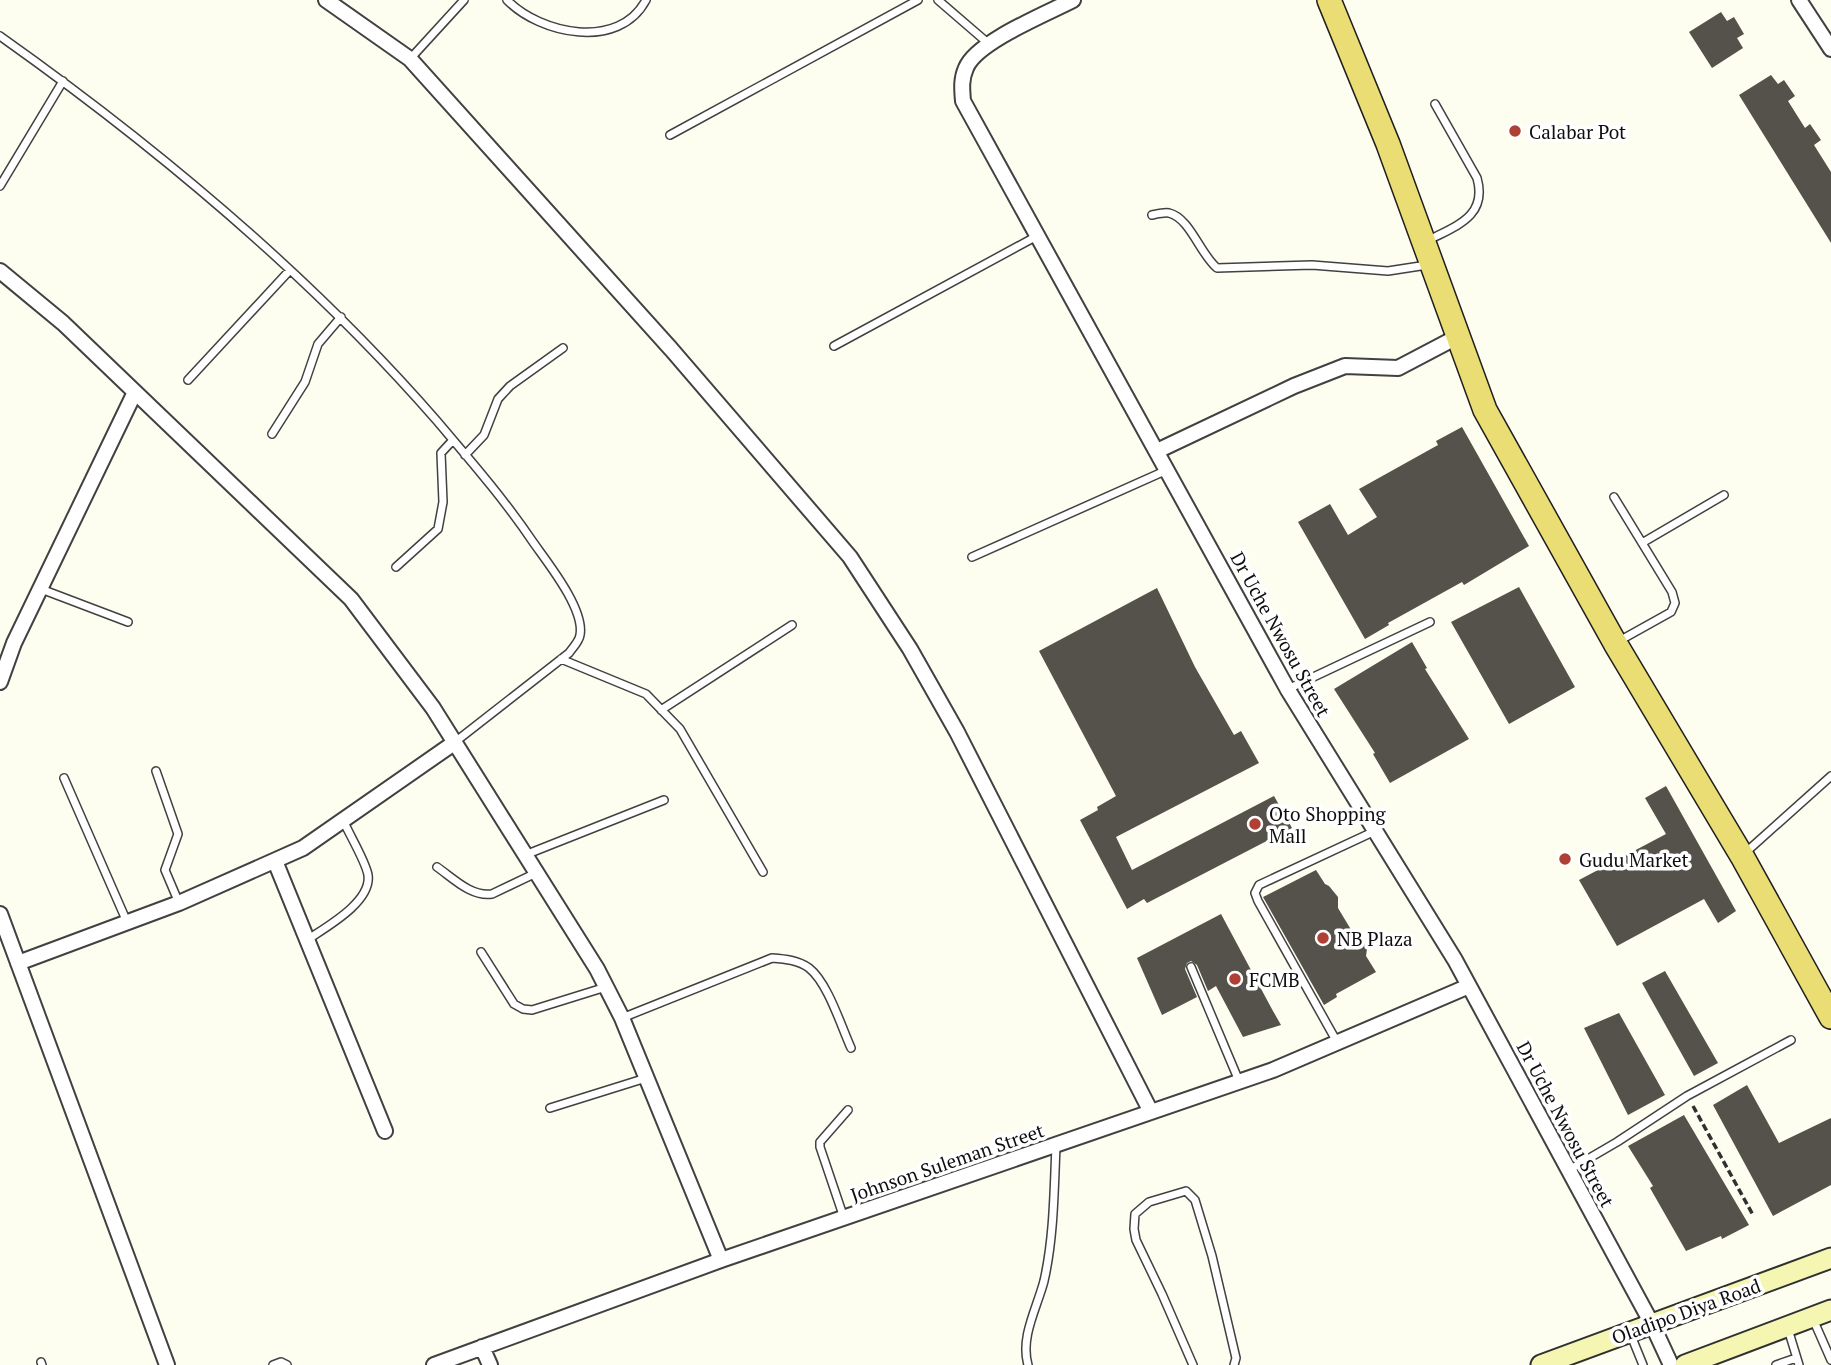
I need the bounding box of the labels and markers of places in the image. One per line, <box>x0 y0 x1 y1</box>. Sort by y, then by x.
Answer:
place label: Calabar Pot <box>1529 119 1626 144</box>
marker: Calabar Pot <box>1507 123 1523 139</box>
place label: Oto Shopping Mall <box>1269 801 1387 848</box>
marker: Oto Shopping Mall <box>1247 816 1263 832</box>
place label: Gudu Market <box>1579 847 1689 872</box>
marker: Gudu Market <box>1557 851 1573 867</box>
place label: NB Plaza <box>1337 926 1413 951</box>
marker: NB Plaza <box>1315 930 1331 946</box>
place label: FCMB <box>1249 967 1300 992</box>
marker: FCMB <box>1227 971 1243 987</box>

